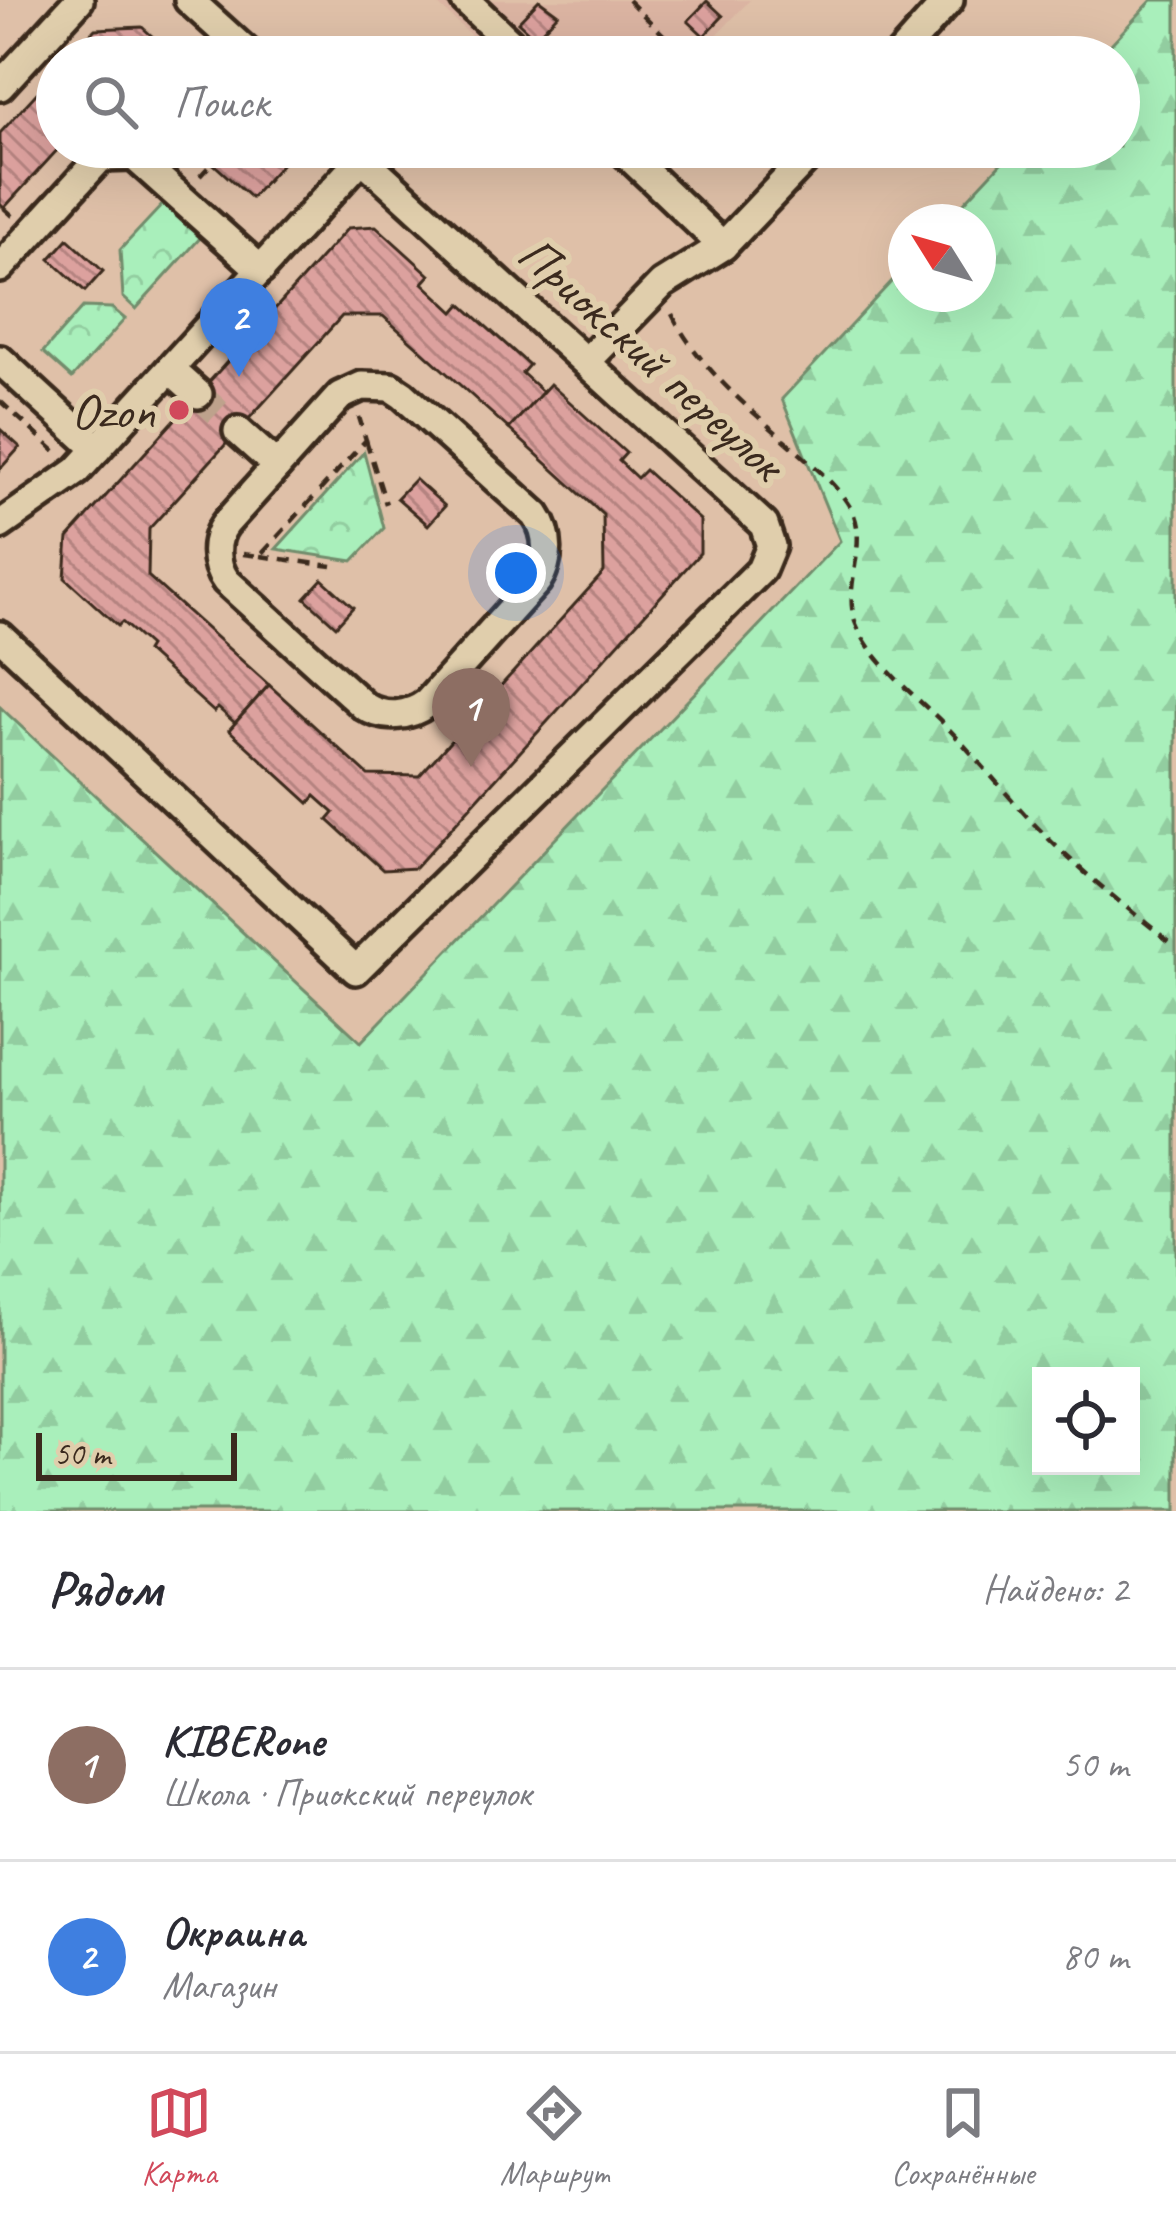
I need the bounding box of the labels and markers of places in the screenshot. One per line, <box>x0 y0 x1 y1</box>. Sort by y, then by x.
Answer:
pin: 2 <box>200 278 278 377</box>
place label: Ozon <box>71 379 156 443</box>
marker: Ozon <box>166 397 192 423</box>
pin: 1 <box>432 668 510 767</box>

